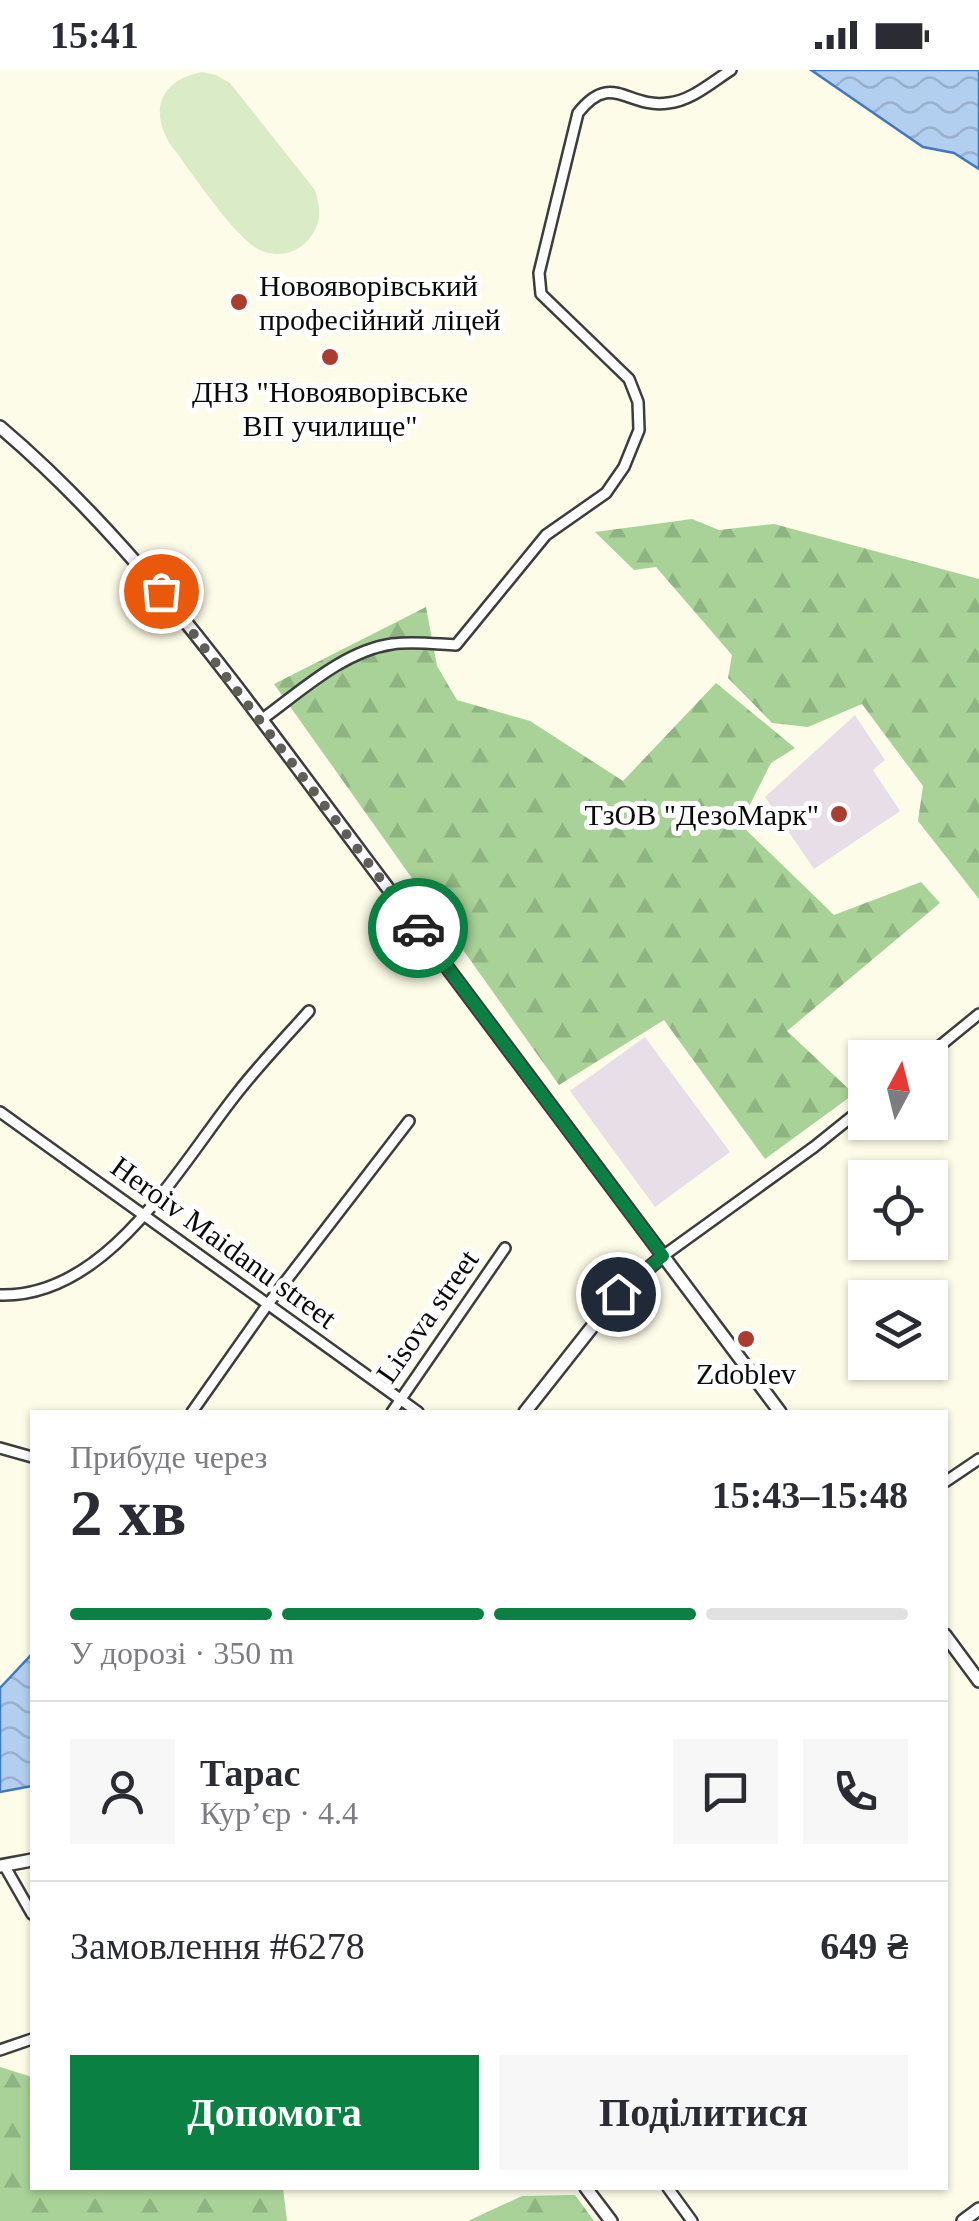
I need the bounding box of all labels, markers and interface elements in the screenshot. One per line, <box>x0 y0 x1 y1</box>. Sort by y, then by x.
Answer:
text: 15:41 <box>50 14 139 56</box>
place label: Новояворівський професійний ліцей <box>259 269 501 336</box>
marker: Новояворівський професійний ліцей <box>228 291 250 313</box>
marker: ДНЗ "Новояворівське ВП училище" <box>319 346 341 368</box>
place label: ДНЗ "Новояворівське ВП училище" <box>192 375 468 442</box>
pin <box>119 549 204 634</box>
icon: bag <box>134 564 189 619</box>
place label: ТзОВ "ДезоМарк" <box>584 798 819 831</box>
marker: ТзОВ "ДезоМарк" <box>828 803 850 825</box>
courier <box>368 878 468 978</box>
icon: car <box>391 901 446 956</box>
north arrow <box>848 1040 948 1140</box>
map controls <box>848 1040 948 1380</box>
street label: Heroiv Maidanu street <box>105 1149 343 1335</box>
button: locate <box>848 1160 948 1260</box>
street label: Lisova street <box>369 1243 485 1389</box>
pin <box>576 1252 661 1337</box>
icon: home <box>591 1267 646 1322</box>
button: layers <box>848 1280 948 1380</box>
marker: Zdoblev <box>735 1328 757 1350</box>
place label: Zdoblev <box>696 1357 796 1390</box>
text: Прибуде через <box>70 1439 267 1475</box>
text: 15:43–15:48 <box>712 1474 908 1516</box>
text: 2 хв <box>70 1477 186 1549</box>
text: У дорозі · 350 m <box>70 1635 294 1671</box>
button: person <box>70 1739 175 1844</box>
button: chat <box>673 1739 778 1844</box>
button: phone <box>803 1739 908 1844</box>
text: Тарас <box>200 1752 300 1794</box>
text: Кур’єр · 4.4 <box>200 1795 358 1831</box>
text: Замовлення #6278 <box>70 1925 365 1967</box>
text: 649 ₴ <box>820 1925 908 1967</box>
button: Допомога <box>70 2055 479 2170</box>
button: Поділитися <box>499 2055 908 2170</box>

